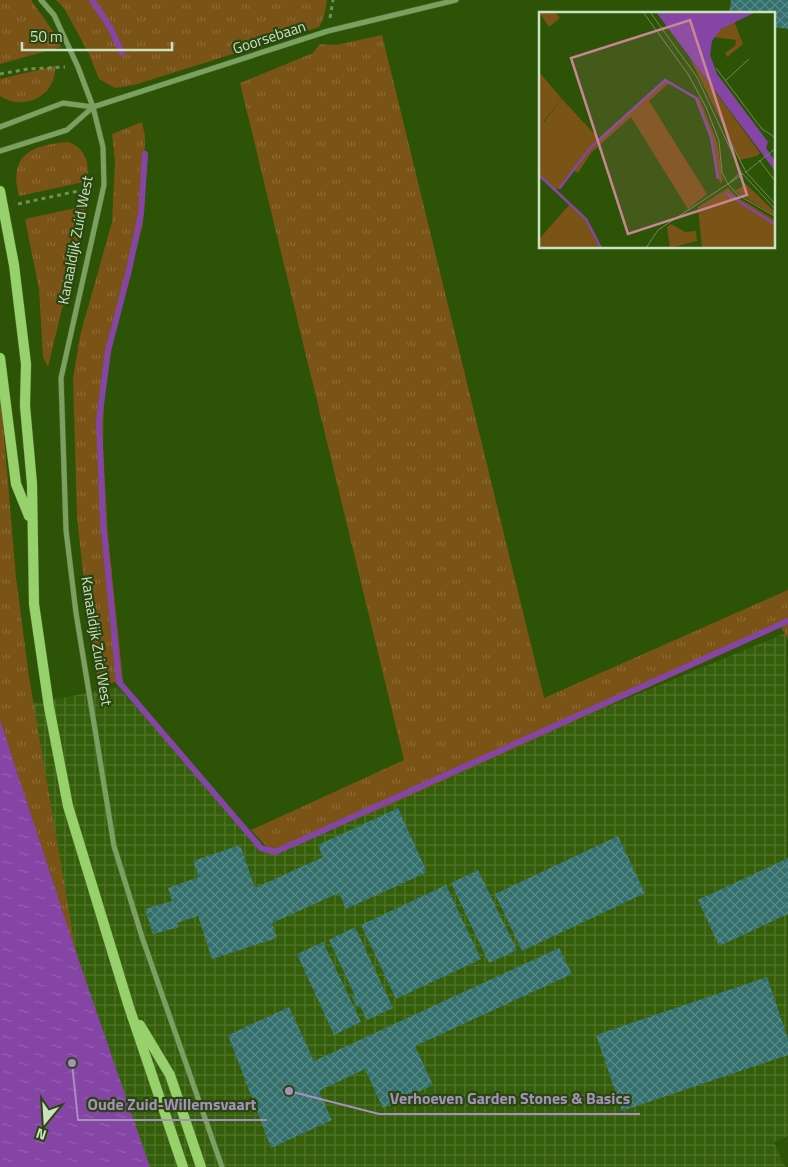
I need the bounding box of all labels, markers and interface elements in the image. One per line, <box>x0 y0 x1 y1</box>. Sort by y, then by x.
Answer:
inset map <box>539 12 776 249</box>
street label: Goorsebaan <box>229 14 309 60</box>
scale bar <box>22 20 172 52</box>
text: 50 m <box>30 25 63 48</box>
street label: Kanaaldijk Zuid West <box>51 173 99 306</box>
street label: Kanaaldijk Zuid West <box>75 575 119 708</box>
callout: Verhoeven Garden Stones & Basics <box>379 1083 640 1114</box>
text: Verhoeven Garden Stones & Basics <box>390 1086 630 1110</box>
callout: Oude Zuid-Willemsvaart <box>78 1089 267 1120</box>
text: Oude Zuid-Willemsvaart <box>88 1092 257 1116</box>
north arrow <box>20 1097 70 1147</box>
text: N <box>33 1123 49 1146</box>

